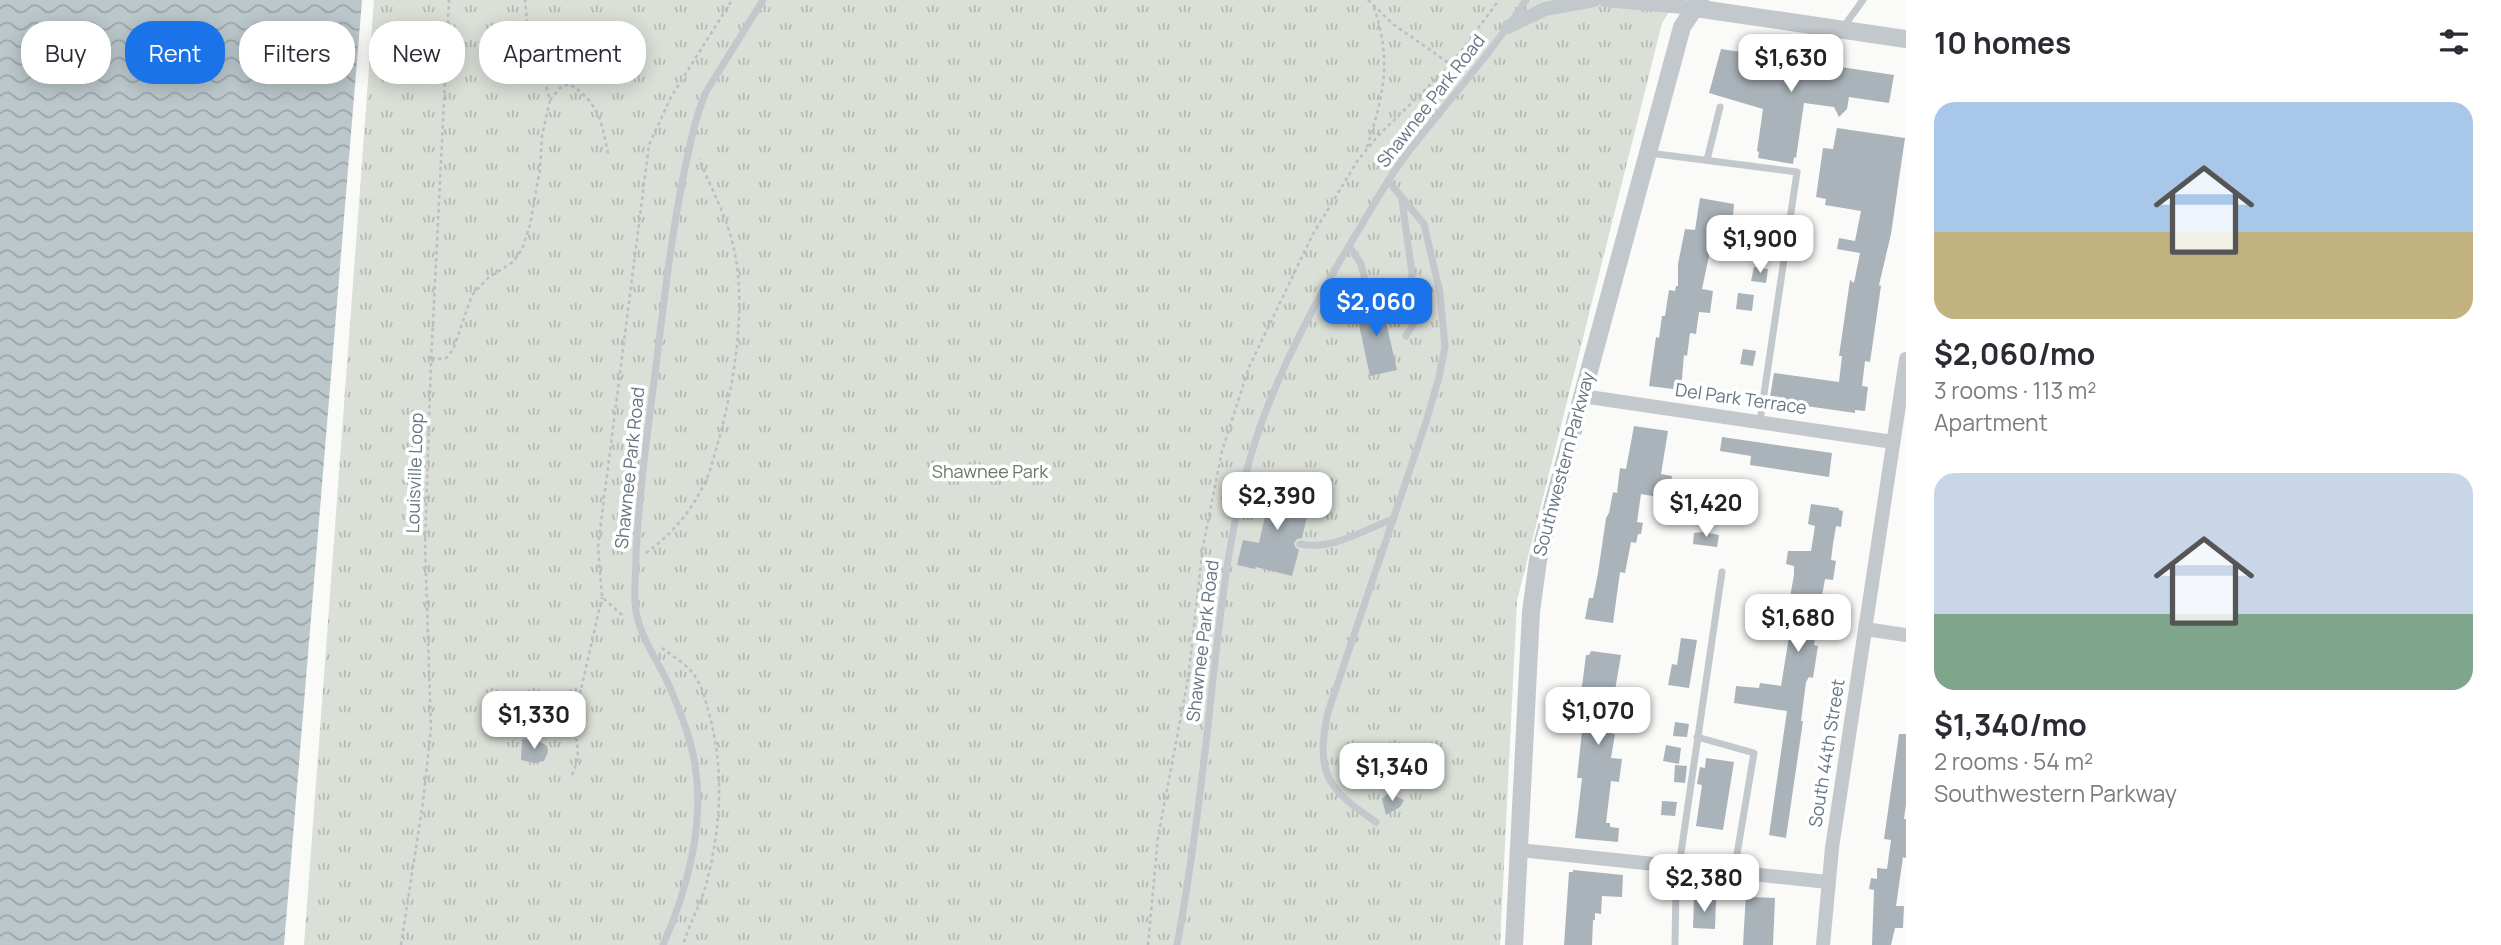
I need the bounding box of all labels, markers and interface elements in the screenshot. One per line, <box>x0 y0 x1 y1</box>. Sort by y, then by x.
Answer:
chip: Buy <box>21 21 111 84</box>
chip: Rent <box>125 21 225 84</box>
chip: Filters <box>239 21 355 84</box>
chip: New <box>369 21 465 84</box>
chip: Apartment <box>479 21 646 84</box>
text: 10 homes <box>1934 22 2071 63</box>
icon: filters <box>2435 23 2473 61</box>
street label: Shawnee Park Road <box>1371 29 1490 172</box>
pin: $1,630 <box>1734 34 1848 94</box>
text: $1,630 <box>1754 41 1828 73</box>
icon: home <box>2141 147 2267 273</box>
pin: $1,900 <box>1703 216 1817 275</box>
text: $1,900 <box>1722 222 1798 254</box>
pin: $2,060 <box>1319 278 1433 338</box>
text: $2,060 <box>1336 285 1416 317</box>
text: $2,060/mo <box>1934 333 2095 374</box>
street label: Southwestern Parkway <box>1527 368 1599 559</box>
text: 3 rooms · 113 m² <box>1934 374 2097 406</box>
street label: Del Park Terrace <box>1674 377 1808 419</box>
street label: Shawnee Park Road <box>609 386 649 550</box>
text: Apartment <box>1934 406 2048 438</box>
street label: Louisville Loop <box>400 412 428 534</box>
park label: Shawnee Park <box>932 459 1049 483</box>
pin: $2,390 <box>1220 472 1334 532</box>
text: $2,390 <box>1238 479 1316 511</box>
pin: $1,420 <box>1649 480 1763 539</box>
text: $1,420 <box>1669 486 1743 518</box>
icon: home <box>2141 518 2267 644</box>
street label: Shawnee Park Road <box>1180 559 1224 723</box>
pin: $1,680 <box>1741 594 1855 654</box>
text: $1,680 <box>1761 601 1835 633</box>
street label: South 44th Street <box>1802 677 1850 829</box>
pin: $1,070 <box>1541 688 1655 747</box>
pin: $1,330 <box>477 692 591 751</box>
text: $1,070 <box>1561 694 1635 726</box>
text: $1,330 <box>498 698 570 730</box>
text: $1,340/mo <box>1934 704 2087 745</box>
pin: $1,340 <box>1335 744 1449 803</box>
text: 2 rooms · 54 m² <box>1934 745 2093 777</box>
text: $1,340 <box>1355 750 1429 782</box>
text: Southwestern Parkway <box>1934 777 2177 809</box>
pin: $2,380 <box>1647 855 1761 914</box>
text: $2,380 <box>1665 861 1743 893</box>

